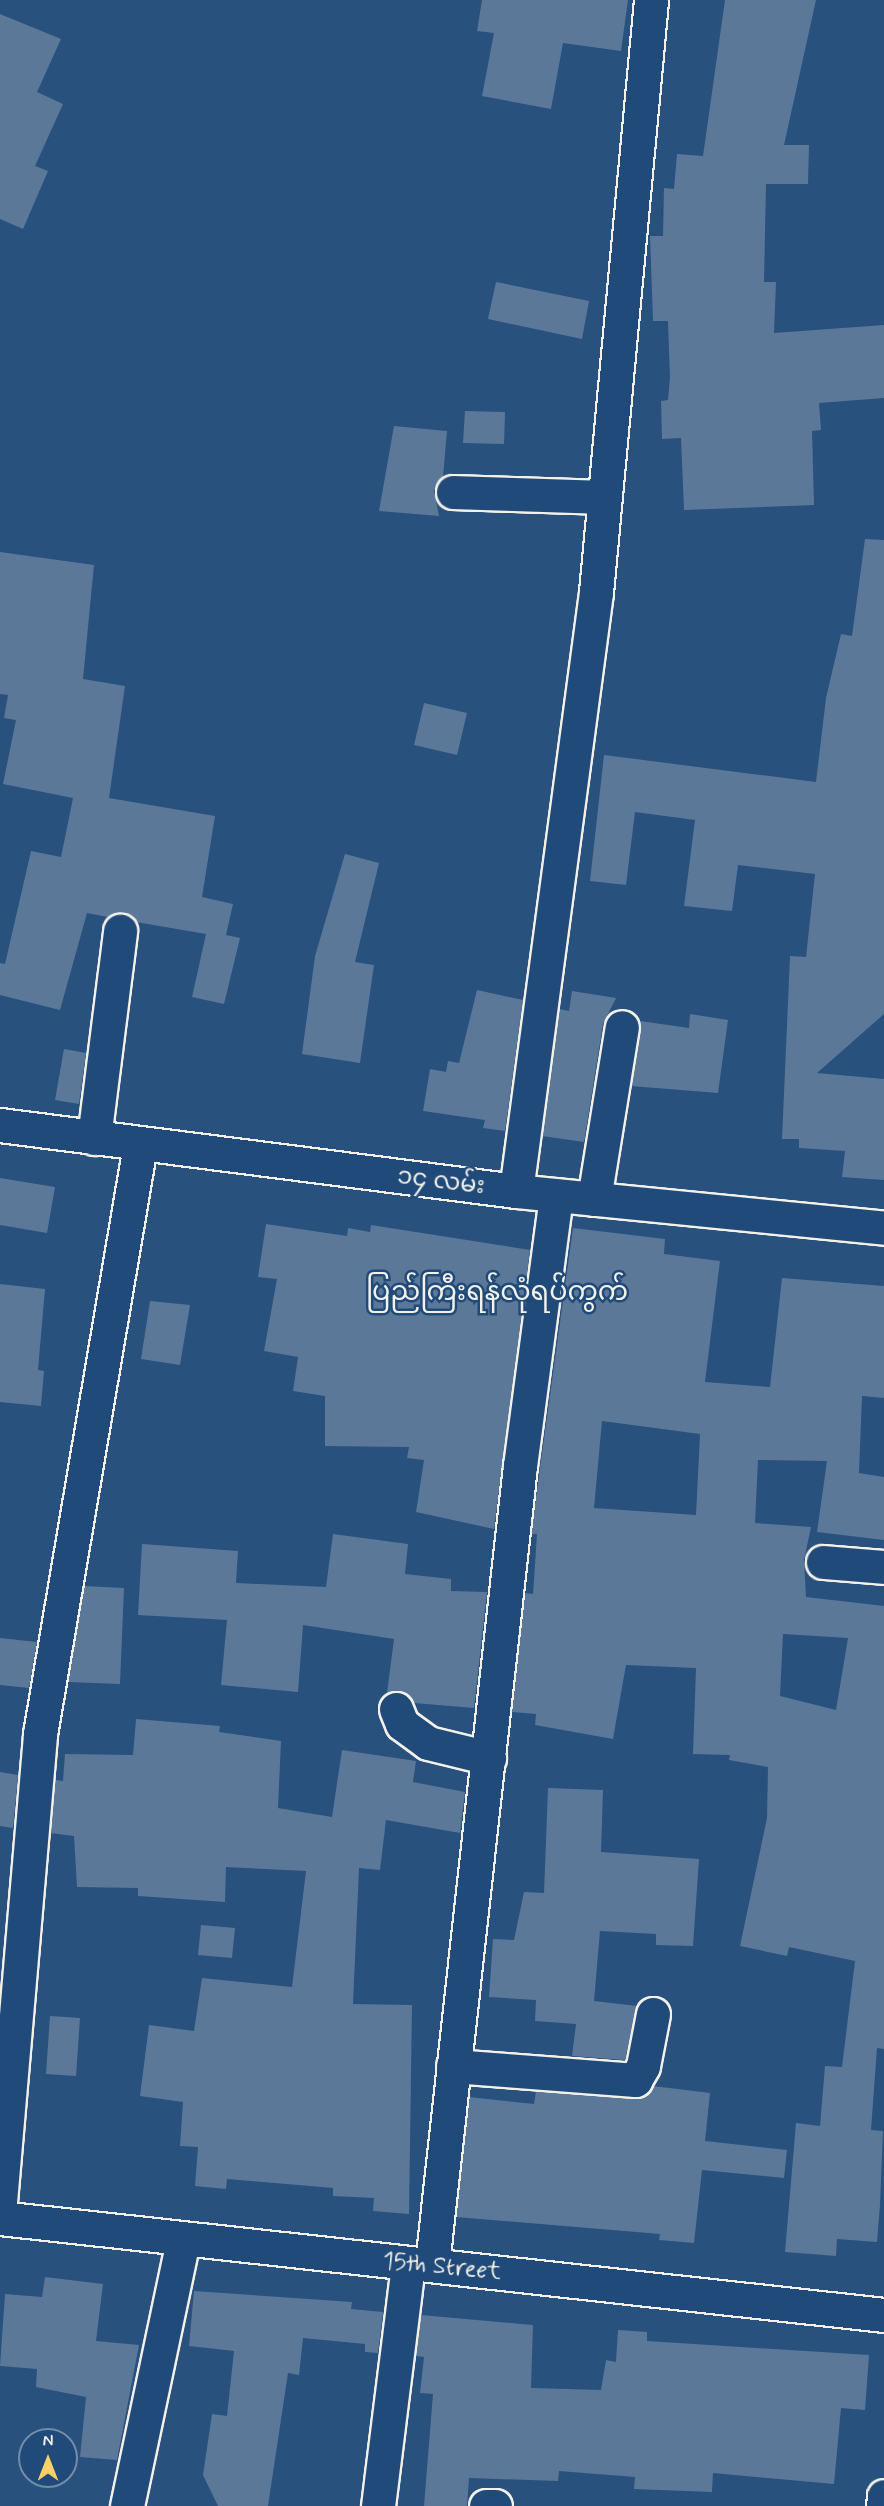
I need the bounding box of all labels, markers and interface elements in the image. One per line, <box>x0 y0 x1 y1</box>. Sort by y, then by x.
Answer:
street label: ၁၄ လမ်း <box>396 1162 486 1202</box>
district label: ပြည်ကြီးရန်လုံရပ်ကွက် <box>366 1277 628 1309</box>
street label: 15th Street <box>381 2247 503 2287</box>
north arrow <box>18 2428 78 2488</box>
text: N <box>43 2431 53 2452</box>

